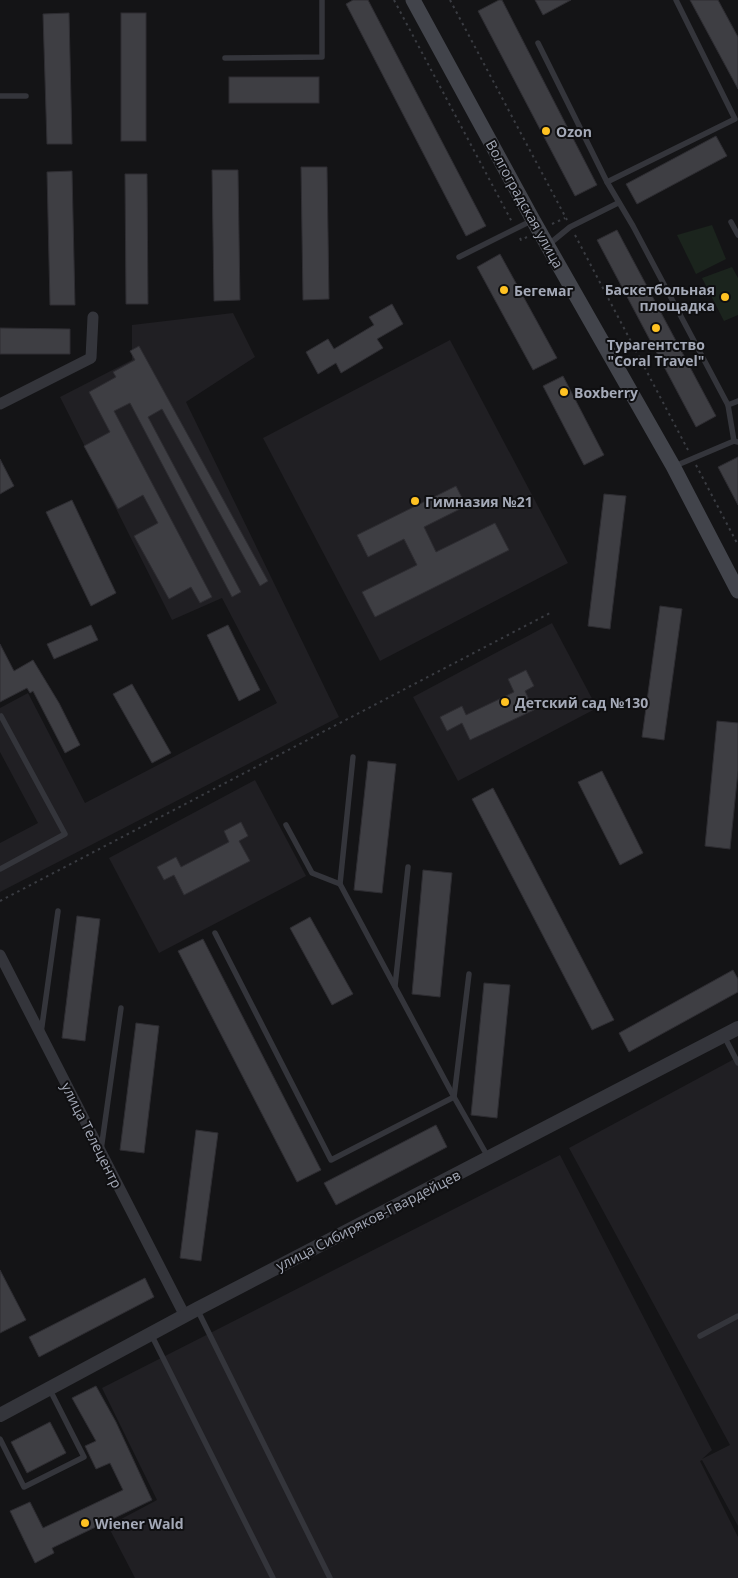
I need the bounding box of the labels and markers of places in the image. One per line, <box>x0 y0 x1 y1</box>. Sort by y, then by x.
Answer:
place label: Ozon <box>556 122 592 141</box>
marker: Ozon <box>540 125 552 137</box>
place label: Баскетбольная площадка <box>605 280 715 315</box>
place label: Бегемаг <box>514 281 573 300</box>
marker: Бегемаг <box>498 284 510 296</box>
marker: Баскетбольная площадка <box>719 291 731 303</box>
marker: Турагентство "Coral Travel" <box>650 322 662 334</box>
place label: Турагентство "Coral Travel" <box>607 335 705 370</box>
place label: Boxberry <box>574 383 638 402</box>
marker: Boxberry <box>558 386 570 398</box>
place label: Гимназия №21 <box>425 492 533 511</box>
marker: Гимназия №21 <box>409 495 421 507</box>
place label: Детский сад №130 <box>515 693 648 712</box>
marker: Детский сад №130 <box>499 696 511 708</box>
place label: Wiener Wald <box>95 1514 184 1533</box>
marker: Wiener Wald <box>79 1517 91 1529</box>

